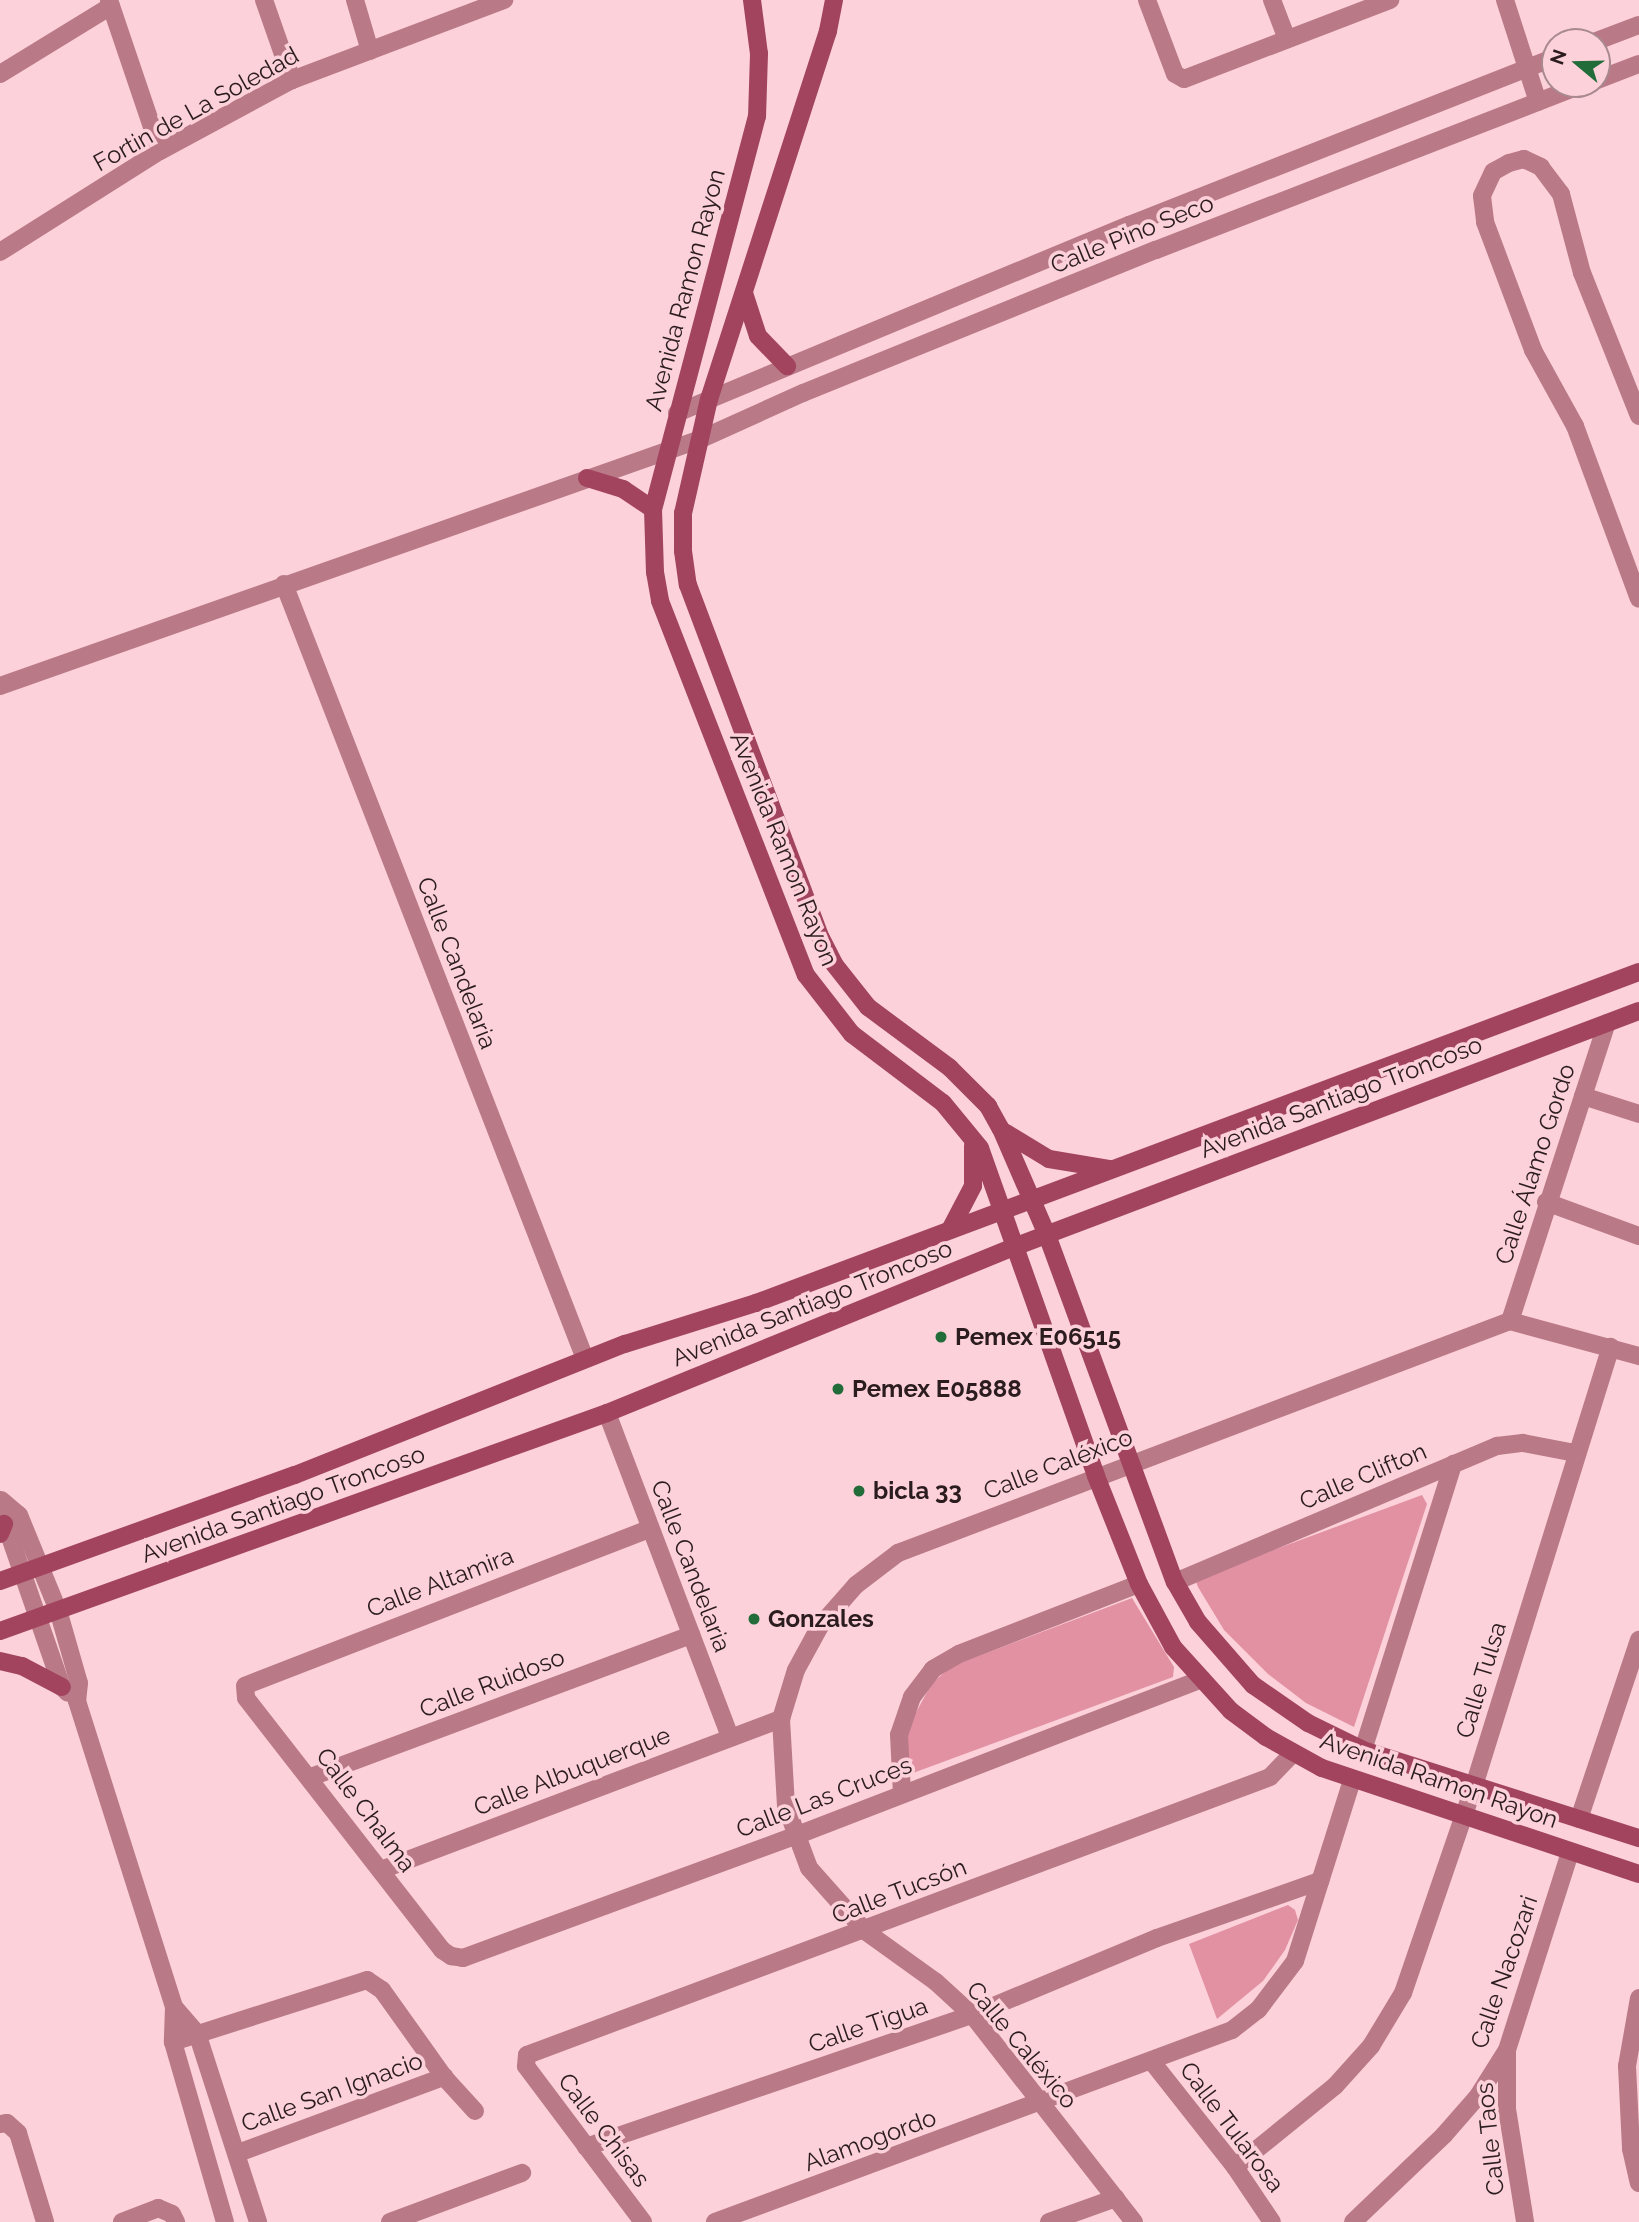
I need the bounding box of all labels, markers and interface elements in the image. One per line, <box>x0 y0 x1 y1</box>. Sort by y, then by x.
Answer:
north arrow <box>1541 28 1611 98</box>
street label: Fortin de La Soledad <box>88 41 304 177</box>
text: N <box>1545 46 1571 67</box>
street label: Avenida Ramon Rayon <box>639 166 731 414</box>
street label: Calle Pino Seco <box>1046 188 1218 280</box>
street label: Avenida Ramon Rayon <box>724 728 844 970</box>
street label: Calle Candelaria <box>411 873 503 1053</box>
street label: Avenida Santiago Troncoso <box>1196 1030 1486 1164</box>
street label: Calle Álamo Gordo <box>1489 1060 1581 1268</box>
street label: Avenida Santiago Troncoso <box>667 1233 957 1373</box>
place label: Pemex E06515 <box>955 1323 1121 1351</box>
marker: Pemex E06515 <box>933 1329 949 1345</box>
place label: Pemex E05888 <box>852 1375 1022 1403</box>
marker: Pemex E05888 <box>830 1381 846 1397</box>
street label: Calle Caléxico <box>979 1422 1137 1506</box>
street label: Calle Clifton <box>1295 1436 1431 1516</box>
street label: Avenida Santiago Troncoso <box>137 1439 429 1569</box>
street label: Calle Candelaria <box>645 1476 737 1656</box>
place label: bicla 33 <box>873 1477 962 1505</box>
marker: bicla 33 <box>851 1483 867 1499</box>
street label: Calle Altamira <box>362 1541 518 1623</box>
place label: Gonzales <box>768 1605 874 1633</box>
marker: Gonzales <box>746 1611 762 1627</box>
street label: Calle Tulsa <box>1450 1618 1512 1742</box>
street label: Calle Ruidoso <box>415 1642 569 1724</box>
street label: Calle Albuquerque <box>469 1720 675 1822</box>
street label: Avenida Ramon Rayon <box>1316 1726 1562 1834</box>
street label: Calle Chalma <box>310 1742 422 1878</box>
street label: Calle Las Cruces <box>732 1750 916 1844</box>
street label: Calle Tucsón <box>827 1852 971 1930</box>
street label: Calle Nacozari <box>1464 1892 1544 2052</box>
street label: Calle Caléxico <box>960 1976 1084 2114</box>
street label: Calle Tigua <box>804 1991 932 2059</box>
street label: Calle San Ignacio <box>237 2046 427 2138</box>
street label: Calle Tularosa <box>1173 2056 1291 2198</box>
street label: Calle Chisas <box>552 2068 656 2192</box>
street label: Calle Taos <box>1470 2081 1510 2197</box>
street label: Alamogordo <box>800 2103 940 2177</box>

